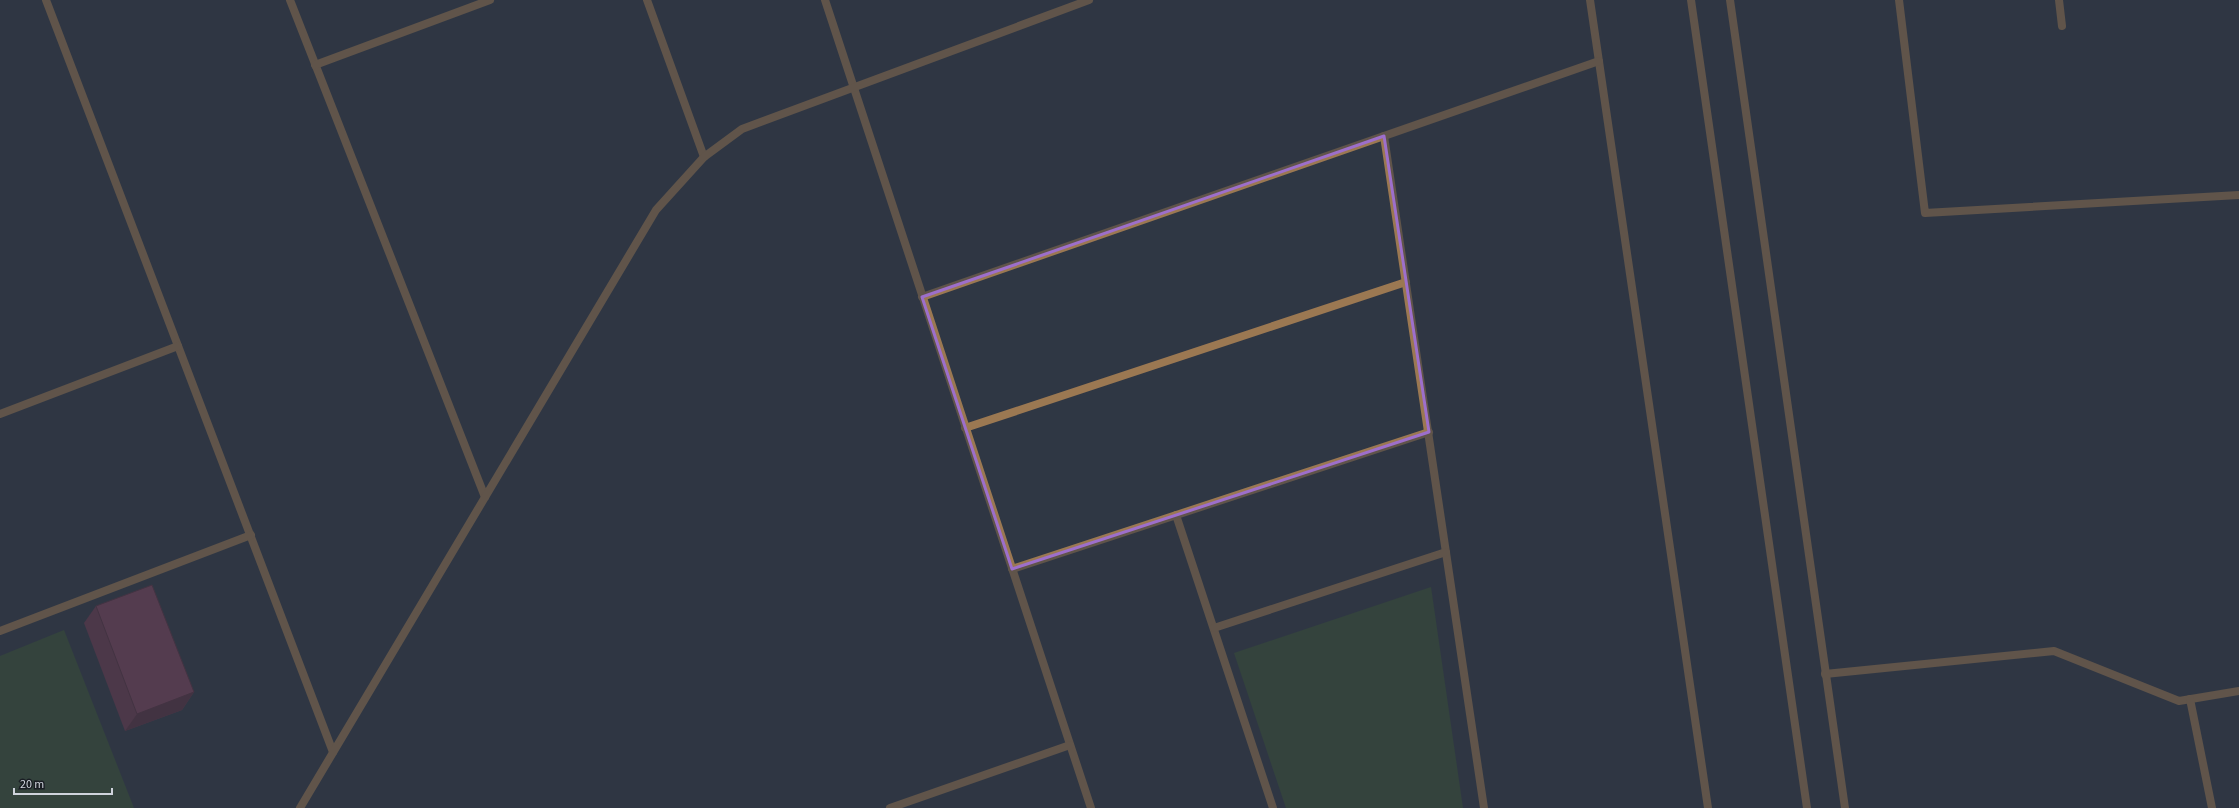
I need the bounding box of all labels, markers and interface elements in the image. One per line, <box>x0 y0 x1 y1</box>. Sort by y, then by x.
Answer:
scale bar <box>14 770 112 796</box>
text: 20 m <box>20 776 44 793</box>

